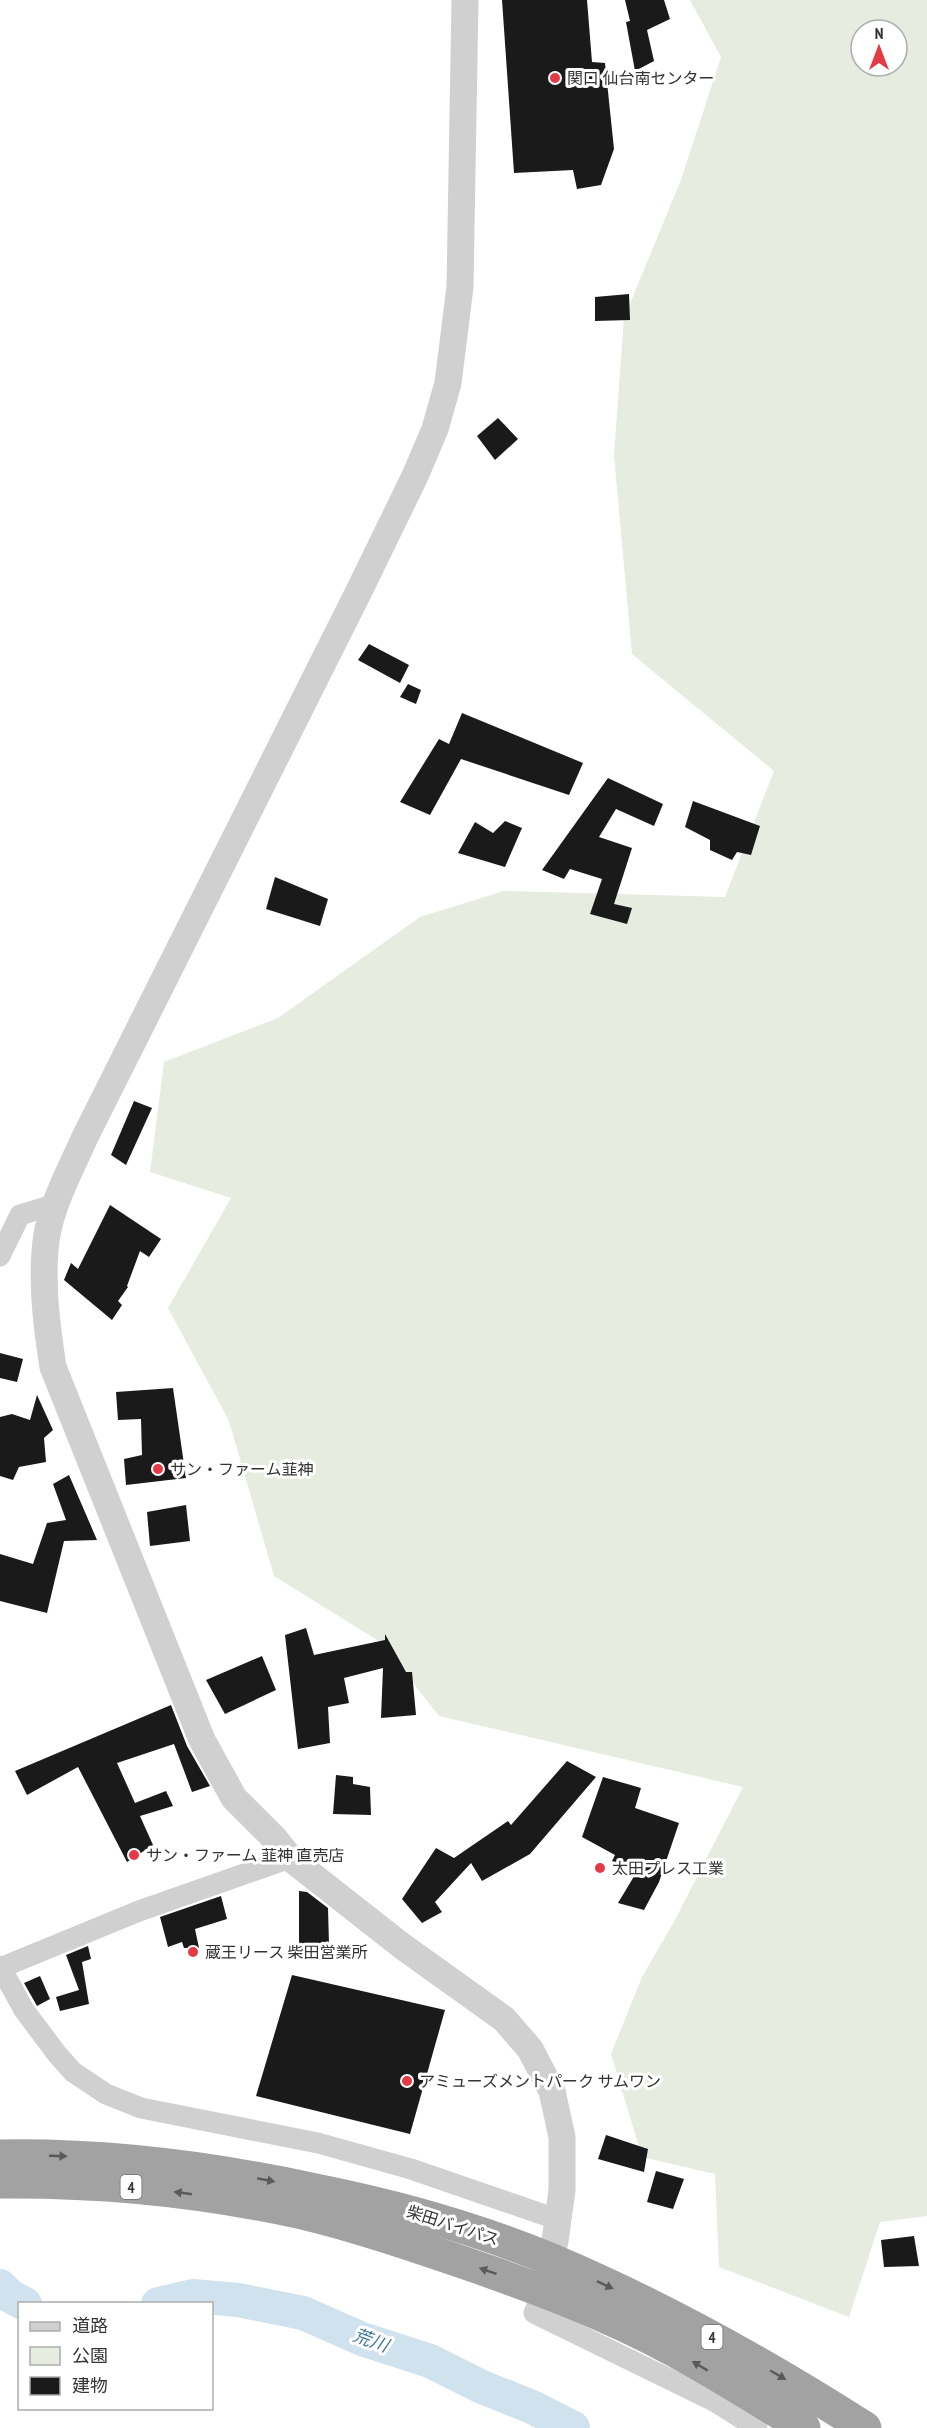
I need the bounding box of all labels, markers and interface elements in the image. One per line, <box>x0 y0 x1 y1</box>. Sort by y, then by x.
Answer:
north arrow <box>849 18 909 78</box>
text: N <box>875 23 883 43</box>
place label: 関口 仙台南センター <box>567 68 714 88</box>
marker: 関口 仙台南センター <box>548 71 562 85</box>
place label: サン・ファーム韮神 <box>170 1459 314 1479</box>
marker: サン・ファーム韮神 <box>151 1462 165 1476</box>
place label: サン・ファーム 韮神 直売店 <box>146 1845 344 1865</box>
marker: サン・ファーム 韮神 直売店 <box>127 1848 141 1862</box>
place label: 太田プレス工業 <box>612 1858 724 1878</box>
marker: 太田プレス工業 <box>593 1861 607 1875</box>
place label: 蔵王リース 柴田営業所 <box>205 1942 368 1962</box>
marker: 蔵王リース 柴田営業所 <box>186 1945 200 1959</box>
place label: アミューズメントパーク サムワン <box>419 2071 661 2091</box>
marker: アミューズメントパーク サムワン <box>400 2074 414 2088</box>
one-way arrow <box>49 2152 68 2161</box>
road number: 4 <box>120 2175 142 2199</box>
one-way arrow <box>257 2175 276 2184</box>
one-way arrow <box>173 2188 192 2197</box>
street label: 柴田バイパス <box>404 2201 502 2249</box>
one-way arrow <box>479 2266 497 2276</box>
one-way arrow <box>596 2280 613 2289</box>
legend <box>18 2302 213 2410</box>
text: 道路 <box>72 2314 108 2337</box>
water label: 荒川 <box>350 2323 394 2358</box>
road number: 4 <box>702 2325 722 2349</box>
text: 公園 <box>72 2344 108 2367</box>
one-way arrow <box>691 2361 708 2371</box>
one-way arrow <box>770 2369 786 2380</box>
text: 建物 <box>72 2374 108 2397</box>

